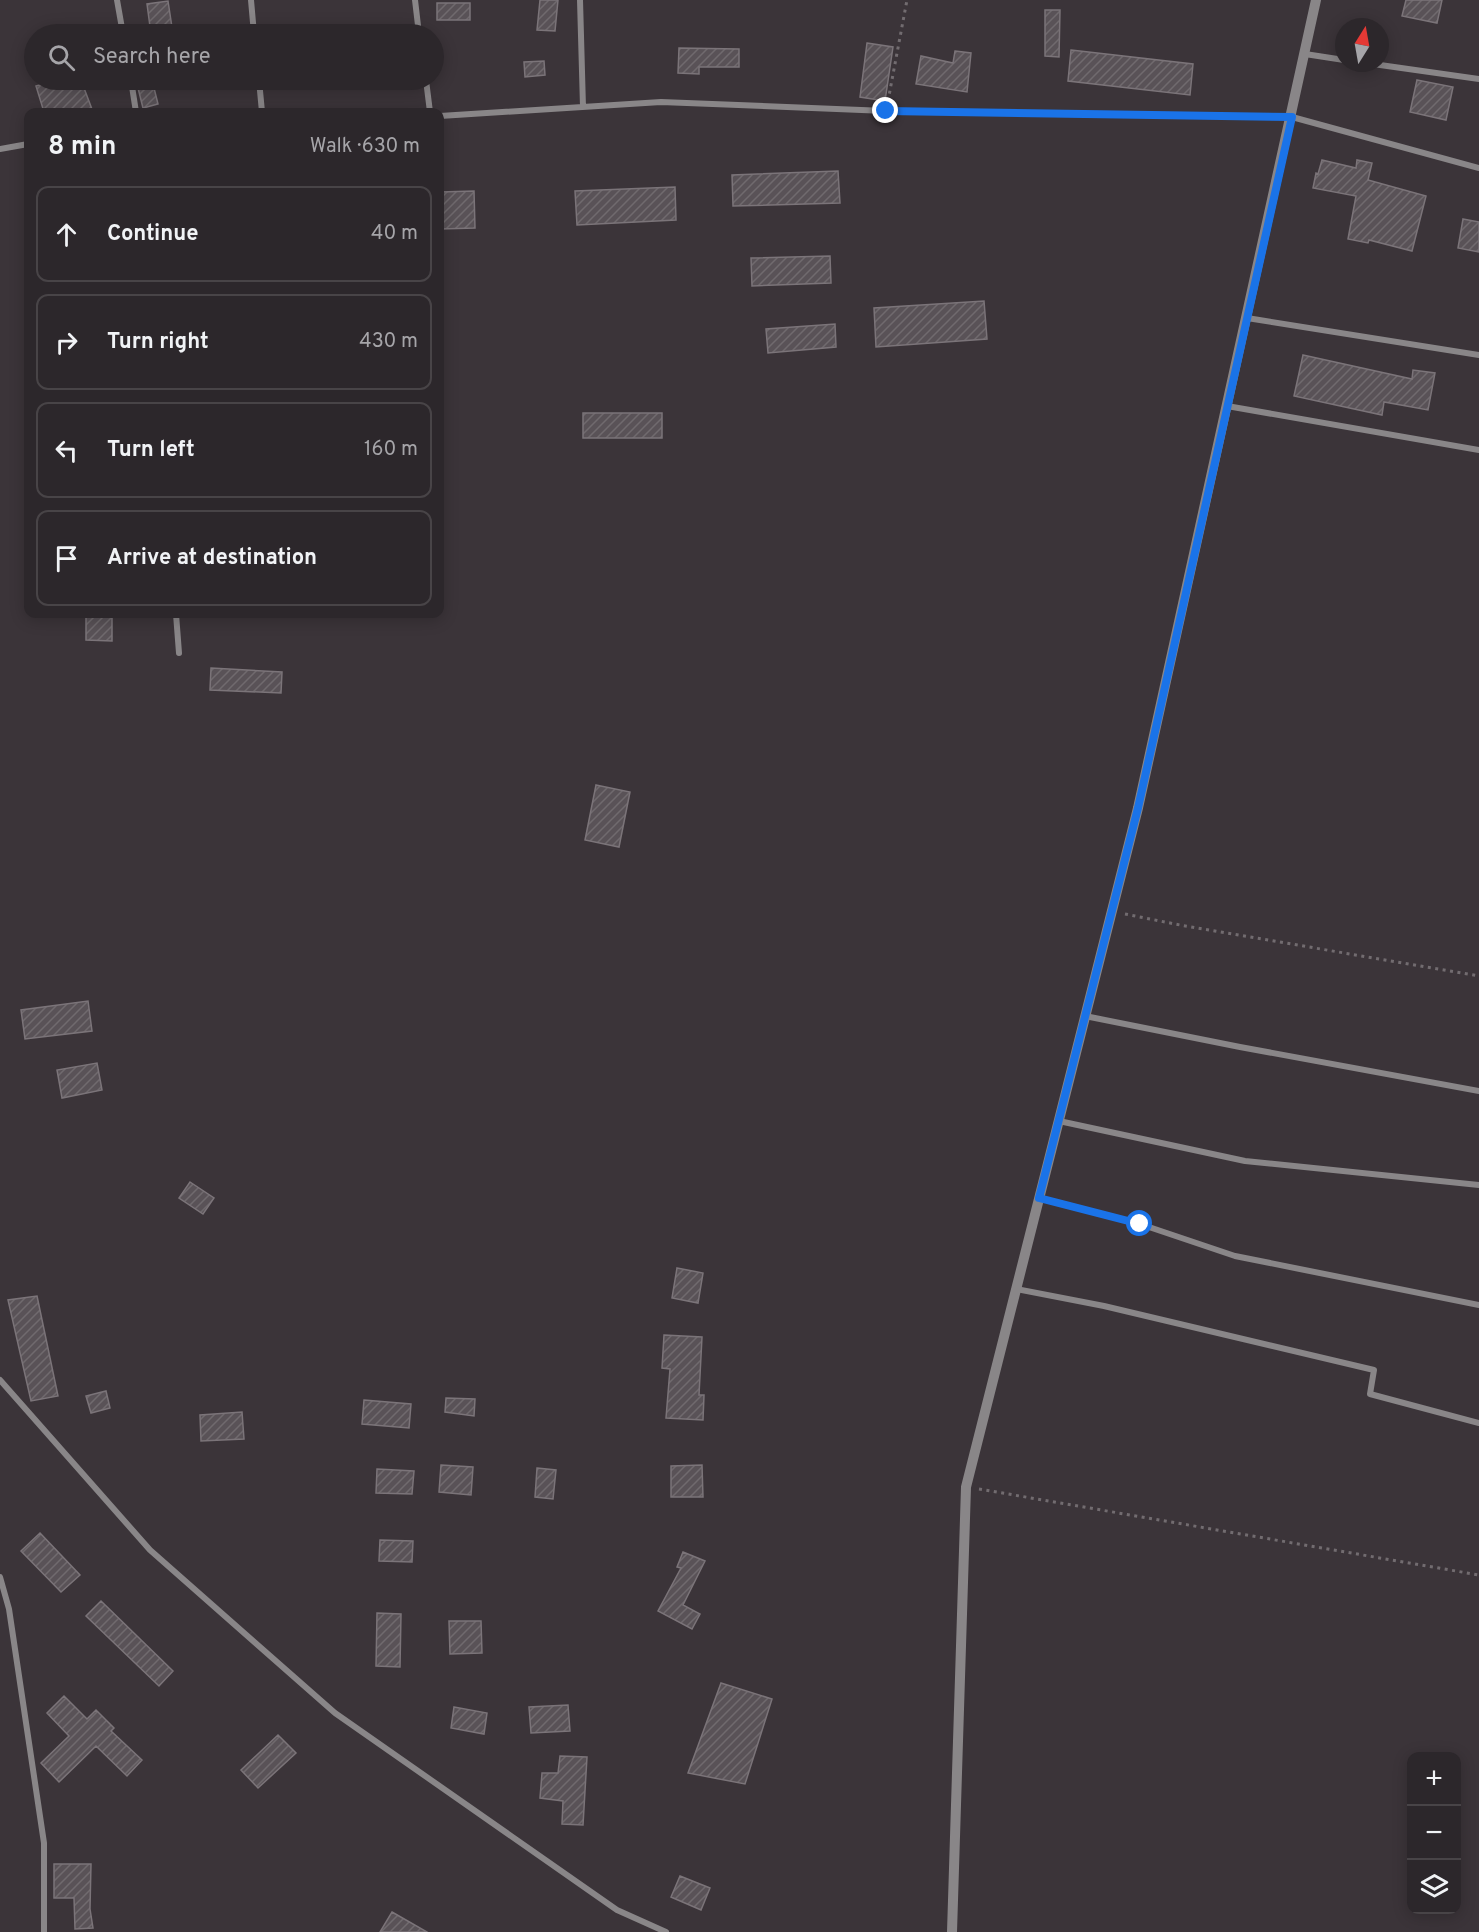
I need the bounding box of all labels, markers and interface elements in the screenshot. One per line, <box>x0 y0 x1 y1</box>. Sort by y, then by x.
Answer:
north arrow <box>1335 18 1389 72</box>
search box <box>24 24 444 90</box>
icon: search <box>45 41 78 74</box>
text: Search here <box>93 44 211 71</box>
route end <box>872 97 898 123</box>
text: 8 min <box>48 131 116 164</box>
text: Walk · 630 m <box>310 134 420 160</box>
icon: ahead <box>50 218 83 251</box>
text: Continue <box>107 221 198 248</box>
text: 40 m <box>371 221 418 247</box>
icon: right <box>50 326 83 359</box>
text: Turn right <box>107 329 209 356</box>
text: 430 m <box>359 329 418 355</box>
icon: left <box>50 434 83 467</box>
text: Turn left <box>107 437 195 464</box>
text: 160 m <box>364 437 418 463</box>
icon: arrive <box>50 542 83 575</box>
text: Arrive at destination <box>107 545 317 572</box>
route start <box>1126 1210 1152 1236</box>
map controls <box>1407 1752 1461 1914</box>
button: + <box>1407 1752 1461 1806</box>
button: − <box>1407 1806 1461 1860</box>
button: layers <box>1407 1860 1461 1914</box>

